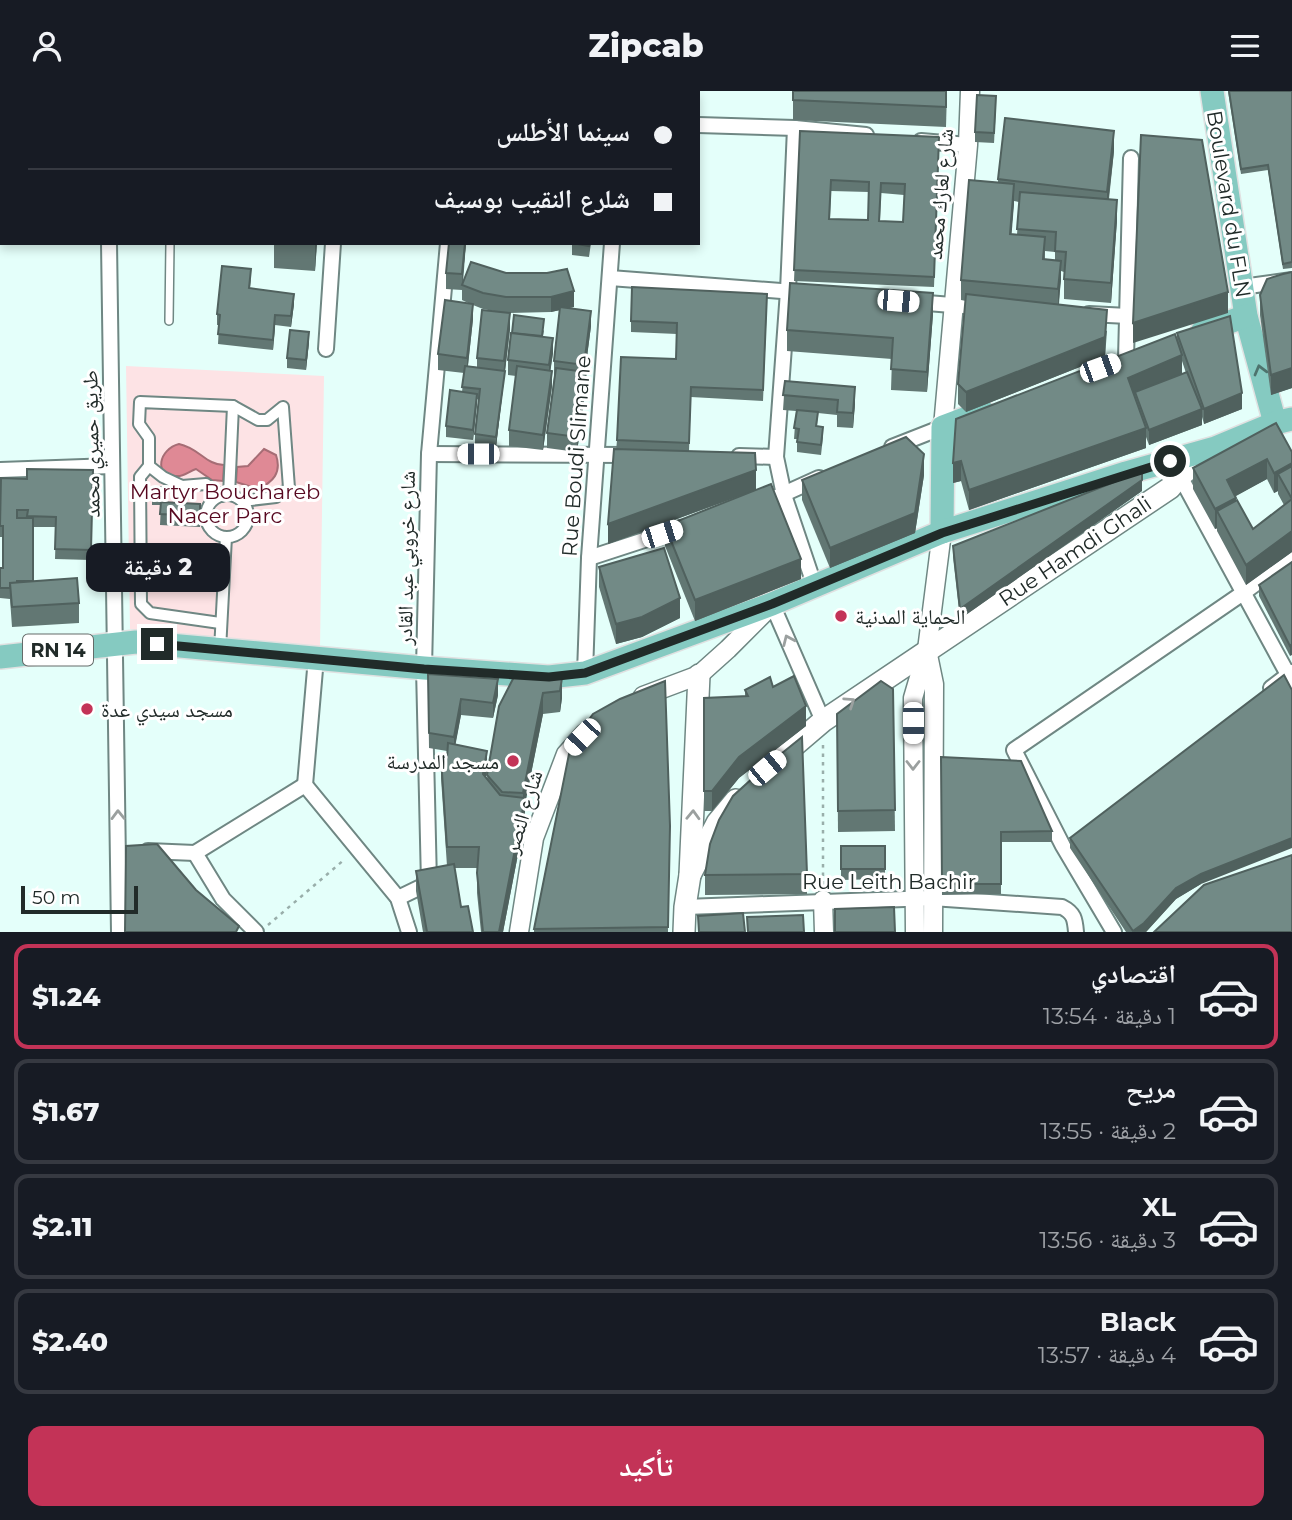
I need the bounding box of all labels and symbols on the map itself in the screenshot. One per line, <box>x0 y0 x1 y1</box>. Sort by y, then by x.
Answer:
street label: Boulevard du FLN <box>1202 109 1256 299</box>
street label: شارع لعارك محمد <box>922 127 959 261</box>
car <box>877 289 920 313</box>
car <box>1077 351 1124 385</box>
street label: Rue Boudi Slimane <box>556 354 596 558</box>
one-way arrow <box>1254 364 1269 376</box>
street label: طريق حميري محمد <box>77 370 109 518</box>
car <box>458 444 500 465</box>
route start <box>1154 445 1186 477</box>
street label: شارع خروبي عبد القادر <box>392 470 424 647</box>
park label: Martyr Bouchareb Nacer Parc <box>130 479 320 528</box>
street label: Rue Hamdi Ghali <box>994 491 1156 611</box>
car <box>639 518 686 550</box>
callout: 2 دقيقة <box>85 543 229 591</box>
place label: الحماية المدنية <box>855 604 966 629</box>
marker: الحماية المدنية <box>833 608 849 624</box>
route end <box>141 628 173 660</box>
road number: RN 14 <box>23 635 93 665</box>
one-way arrow <box>782 635 796 647</box>
place label: مسجد سيدي عدة <box>101 697 233 726</box>
one-way arrow <box>843 697 856 710</box>
marker: مسجد سيدي عدة <box>79 701 95 717</box>
car <box>903 702 924 744</box>
car <box>560 715 605 759</box>
car <box>745 746 790 790</box>
place label: مسجد المدرسة <box>387 749 499 774</box>
marker: مسجد المدرسة <box>505 753 521 769</box>
one-way arrow <box>905 760 921 771</box>
street label: شارع النصر <box>498 767 548 858</box>
one-way arrow <box>110 809 125 820</box>
one-way arrow <box>685 809 700 820</box>
street label: Rue Leith Bachir <box>802 869 976 894</box>
scale bar <box>21 883 138 915</box>

